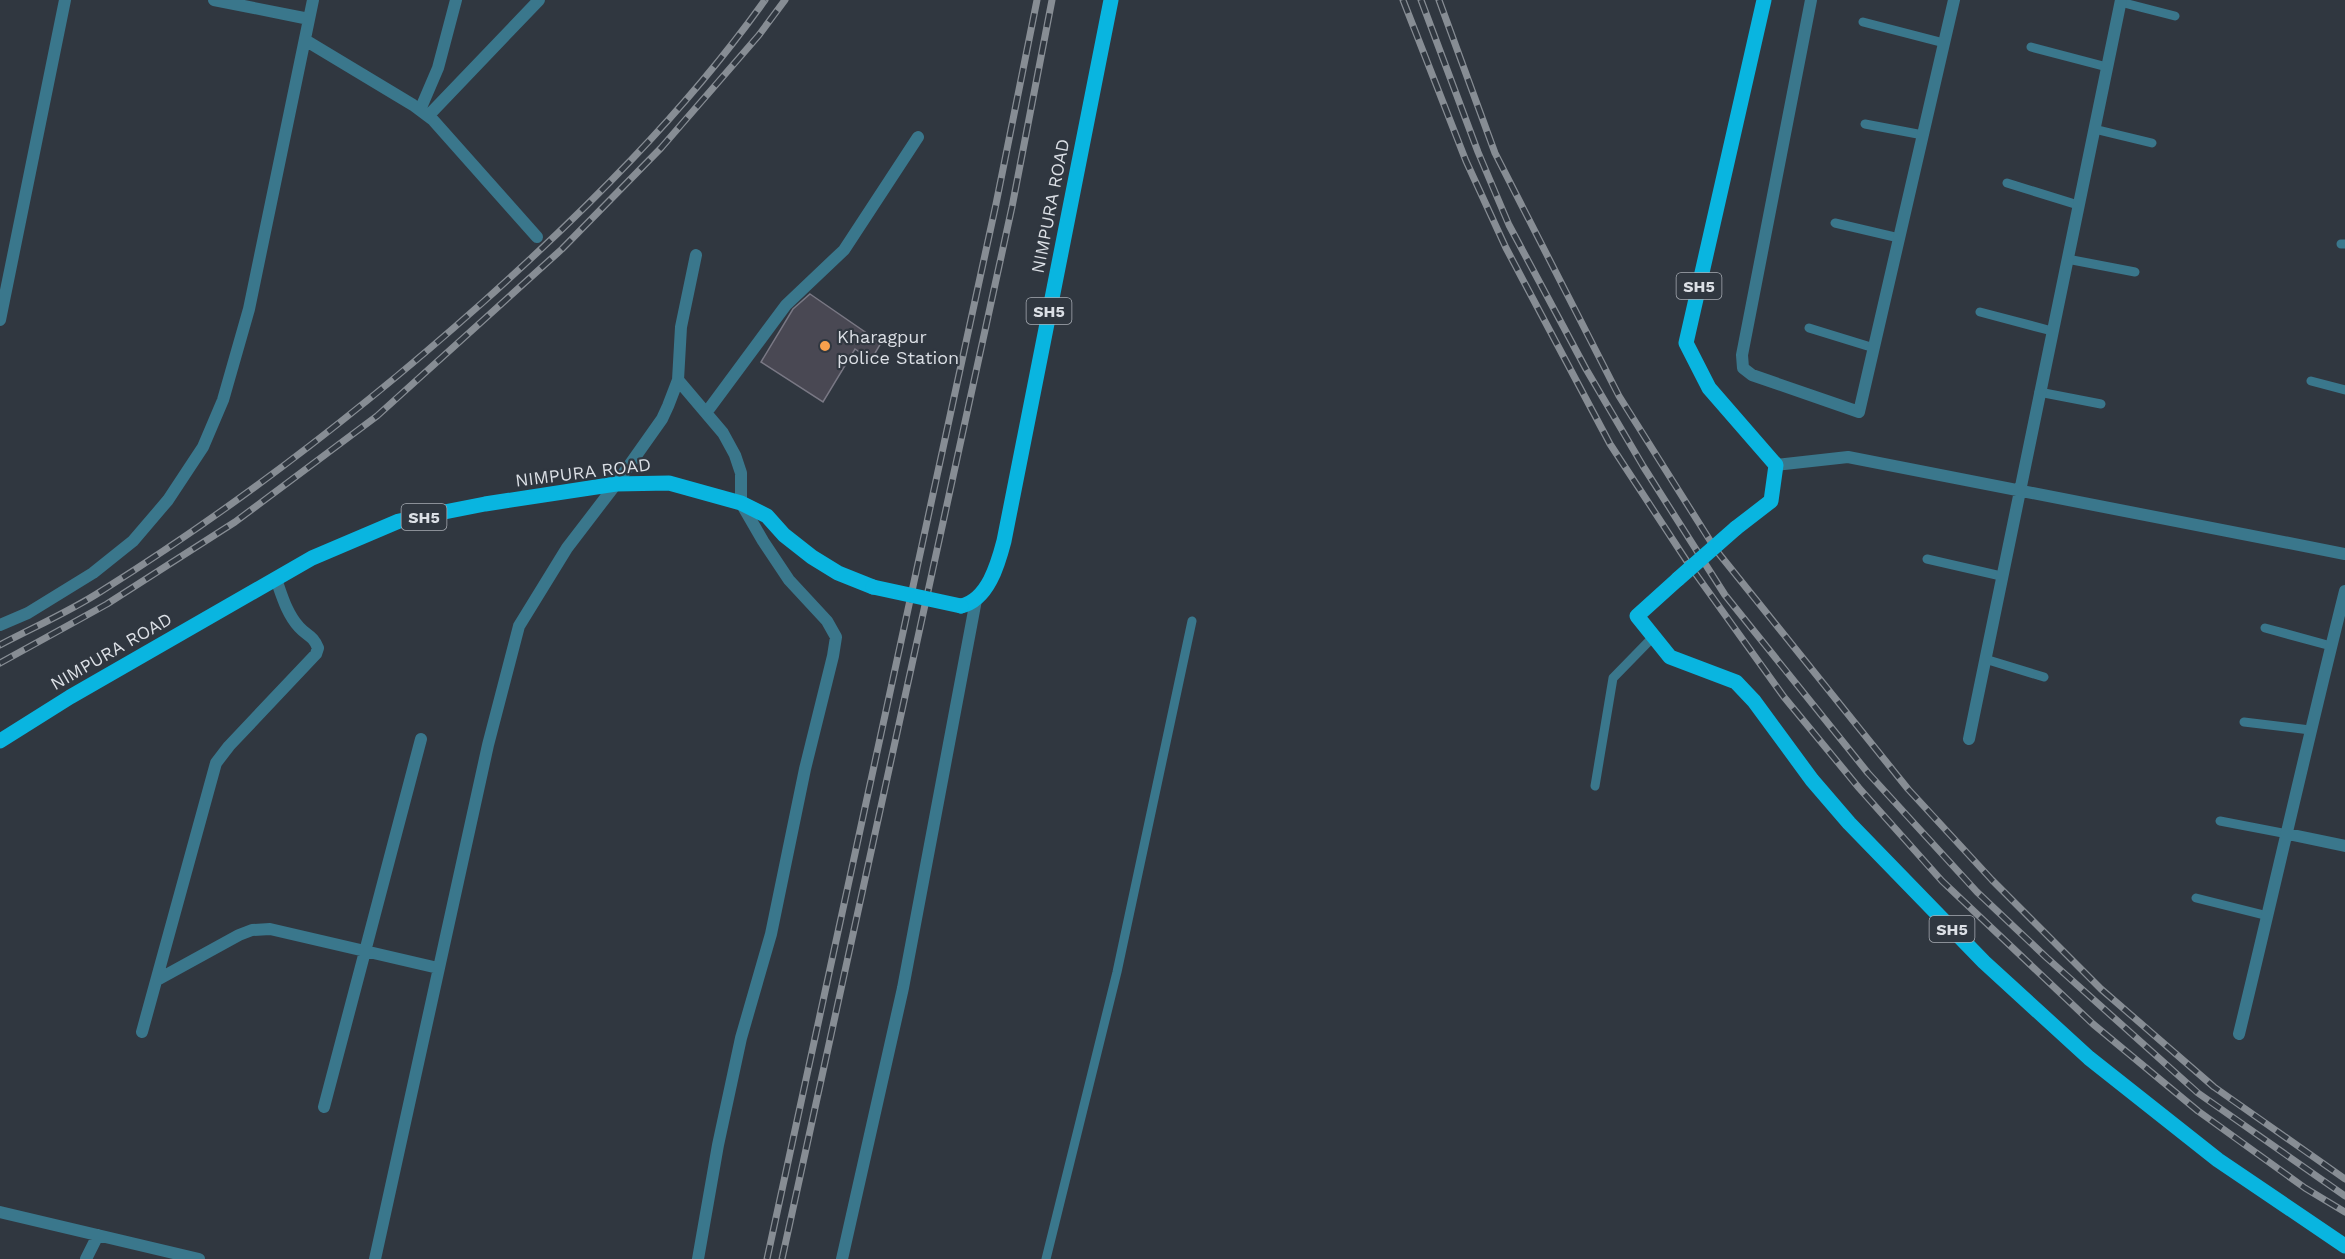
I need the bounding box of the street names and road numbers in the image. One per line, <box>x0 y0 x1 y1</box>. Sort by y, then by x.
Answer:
street label: NIMPURA ROAD <box>1027 137 1073 275</box>
road number: SH5 <box>1676 273 1722 299</box>
road number: SH5 <box>1026 298 1072 324</box>
street label: NIMPURA ROAD <box>514 453 652 491</box>
road number: SH5 <box>402 504 446 530</box>
street label: NIMPURA ROAD <box>47 608 175 694</box>
road number: SH5 <box>1930 916 1974 942</box>

